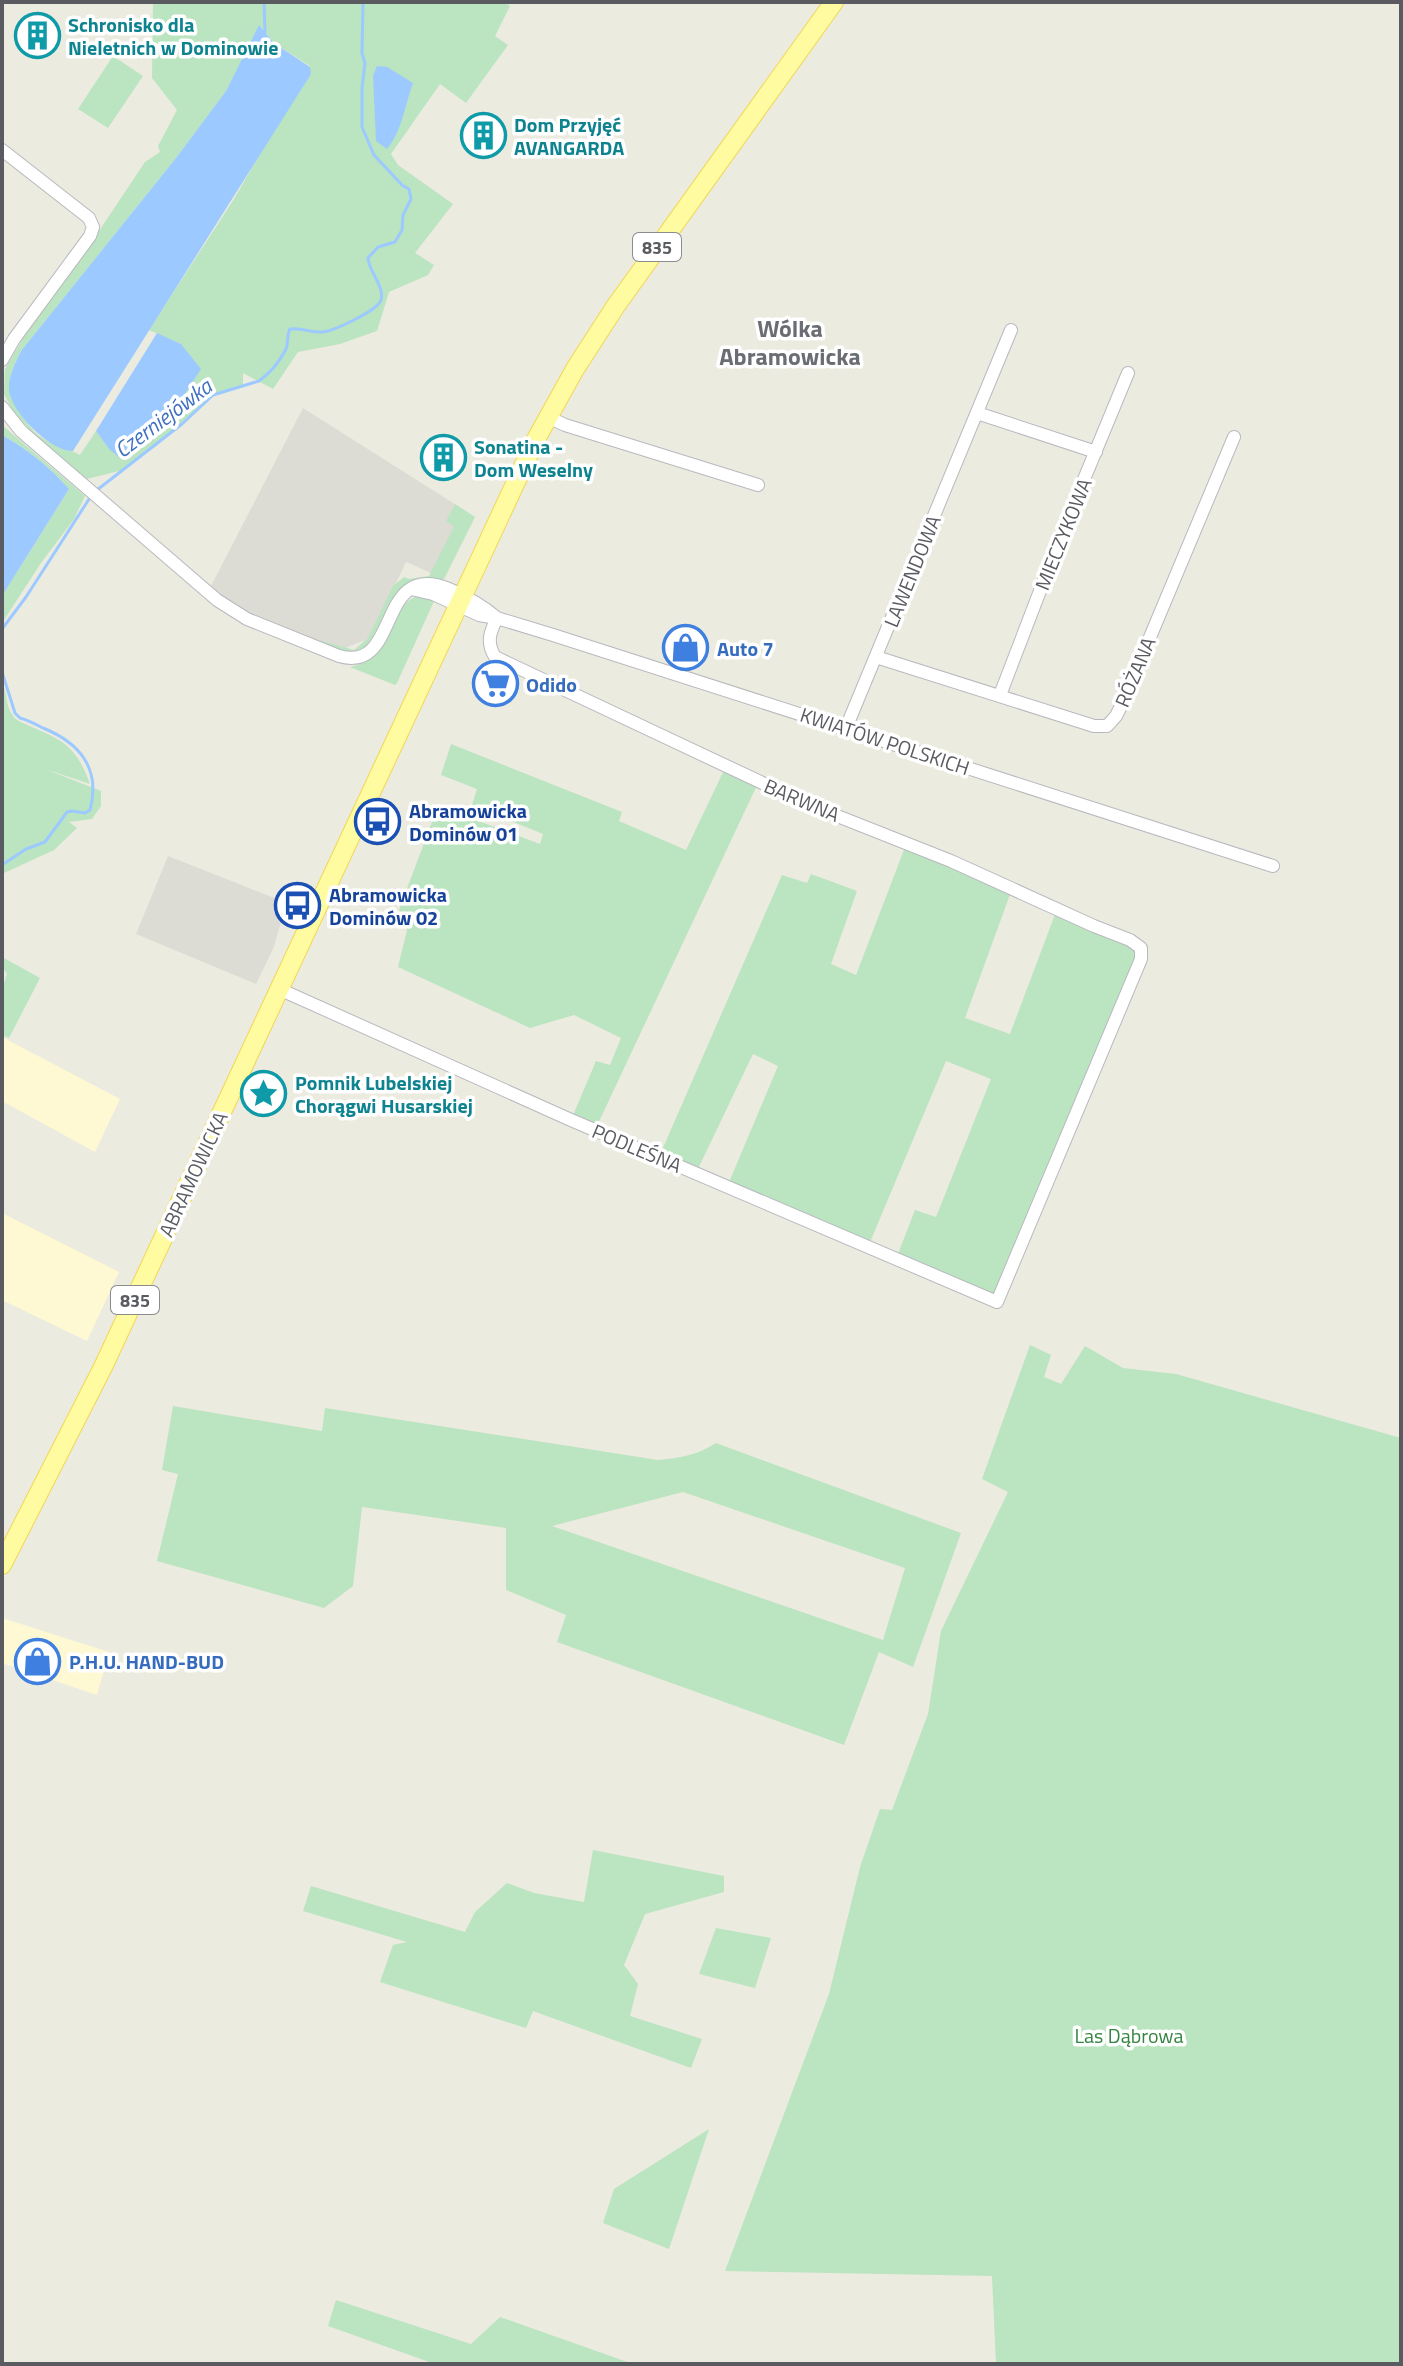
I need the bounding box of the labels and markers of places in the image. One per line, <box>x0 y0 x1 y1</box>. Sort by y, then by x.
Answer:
place label: Schronisko dla Nieletnich w Dominowie <box>68 9 278 63</box>
building icon: Schronisko dla Nieletnich w Dominowie <box>13 12 61 60</box>
place label: Dom Przyjęć AVANGARDA <box>514 109 624 163</box>
building icon: Dom Przyjęć AVANGARDA <box>459 112 507 160</box>
place label: Sonatina - Dom Weselny <box>474 431 593 485</box>
building icon: Sonatina - Dom Weselny <box>419 433 467 481</box>
shop icon: Auto 7 <box>662 624 710 672</box>
place label: Auto 7 <box>717 633 774 664</box>
supermarket icon: Odido <box>471 660 519 708</box>
place label: Odido <box>526 669 577 700</box>
place label: Abramowicka Dominów 01 <box>409 795 527 849</box>
bus stop icon: Abramowicka Dominów 01 <box>354 797 402 845</box>
place label: Abramowicka Dominów 02 <box>329 879 447 933</box>
bus stop icon: Abramowicka Dominów 02 <box>274 882 322 930</box>
place label: Pomnik Lubelskiej Chorągwi Husarskiej <box>295 1067 473 1121</box>
place icon: Pomnik Lubelskiej Chorągwi Husarskiej <box>240 1069 288 1117</box>
shop icon: P.H.U. HAND-BUD <box>14 1637 62 1685</box>
place label: P.H.U. HAND-BUD <box>69 1646 224 1677</box>

